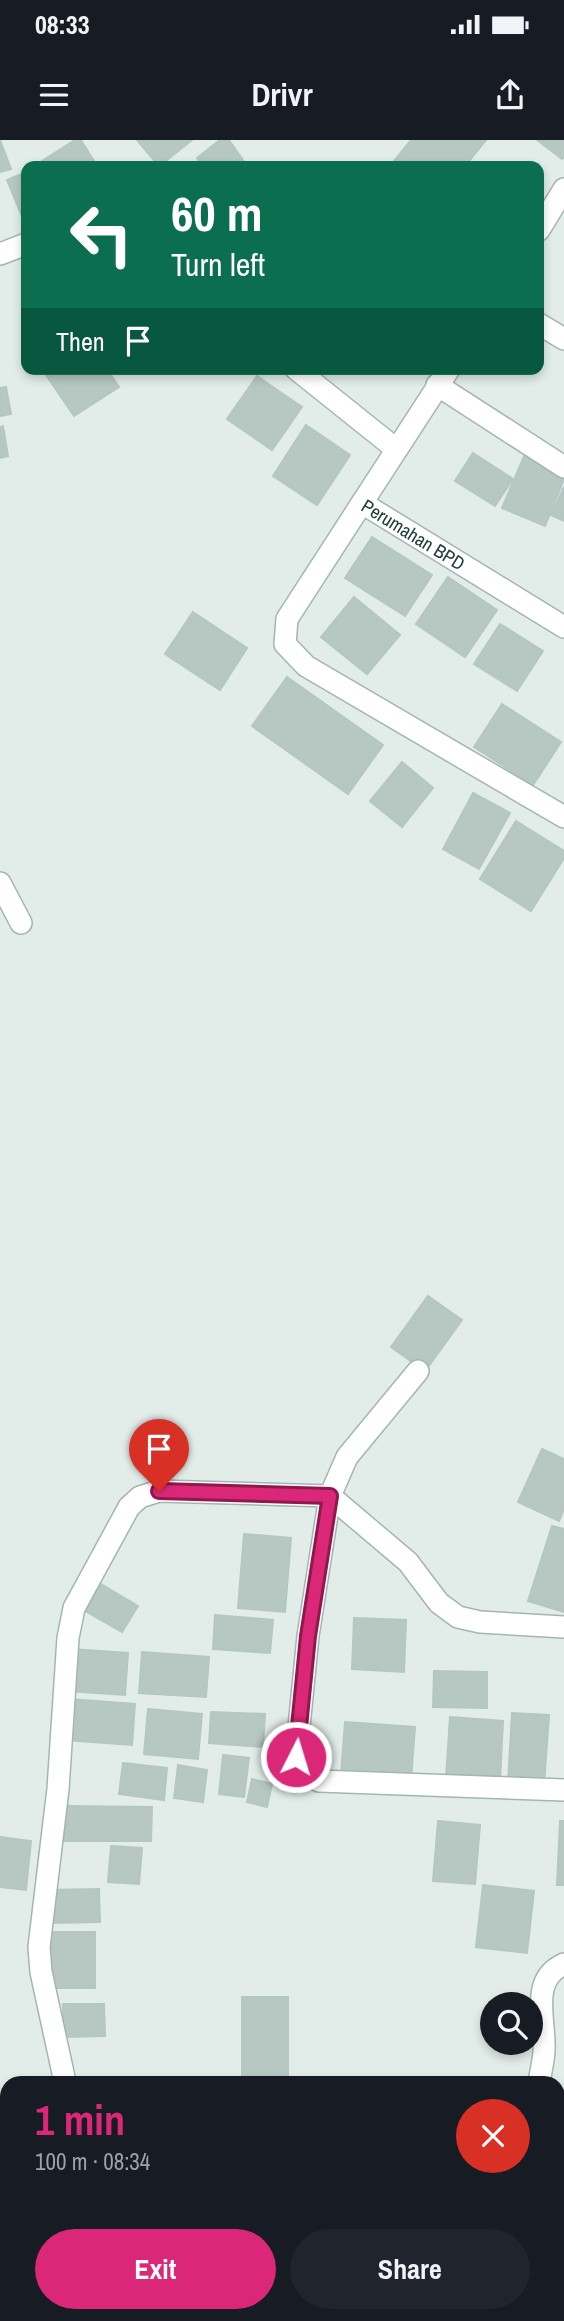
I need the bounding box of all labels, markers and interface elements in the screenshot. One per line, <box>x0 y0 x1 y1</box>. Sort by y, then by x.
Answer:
text: 08:33 <box>35 7 90 42</box>
text: Drivr <box>251 73 313 116</box>
icon: menu <box>35 76 73 114</box>
icon: share <box>491 76 529 114</box>
text: 60 m <box>171 180 263 246</box>
icon: left <box>56 189 147 280</box>
text: Turn left <box>171 243 265 286</box>
icon: arrive <box>119 322 157 360</box>
text: Then <box>56 324 105 359</box>
street label: Perumahan BPD <box>357 493 470 576</box>
pin <box>129 1419 189 1491</box>
icon: arrive <box>140 1430 178 1468</box>
position arrow <box>259 1720 333 1794</box>
map controls <box>480 1992 543 2055</box>
button: search <box>480 1992 543 2055</box>
text: 1 min <box>35 2092 125 2148</box>
button: close <box>456 2099 530 2173</box>
text: 100 m · 08:34 <box>35 2146 150 2177</box>
button: Exit <box>35 2229 276 2309</box>
button: Share <box>290 2229 530 2309</box>

